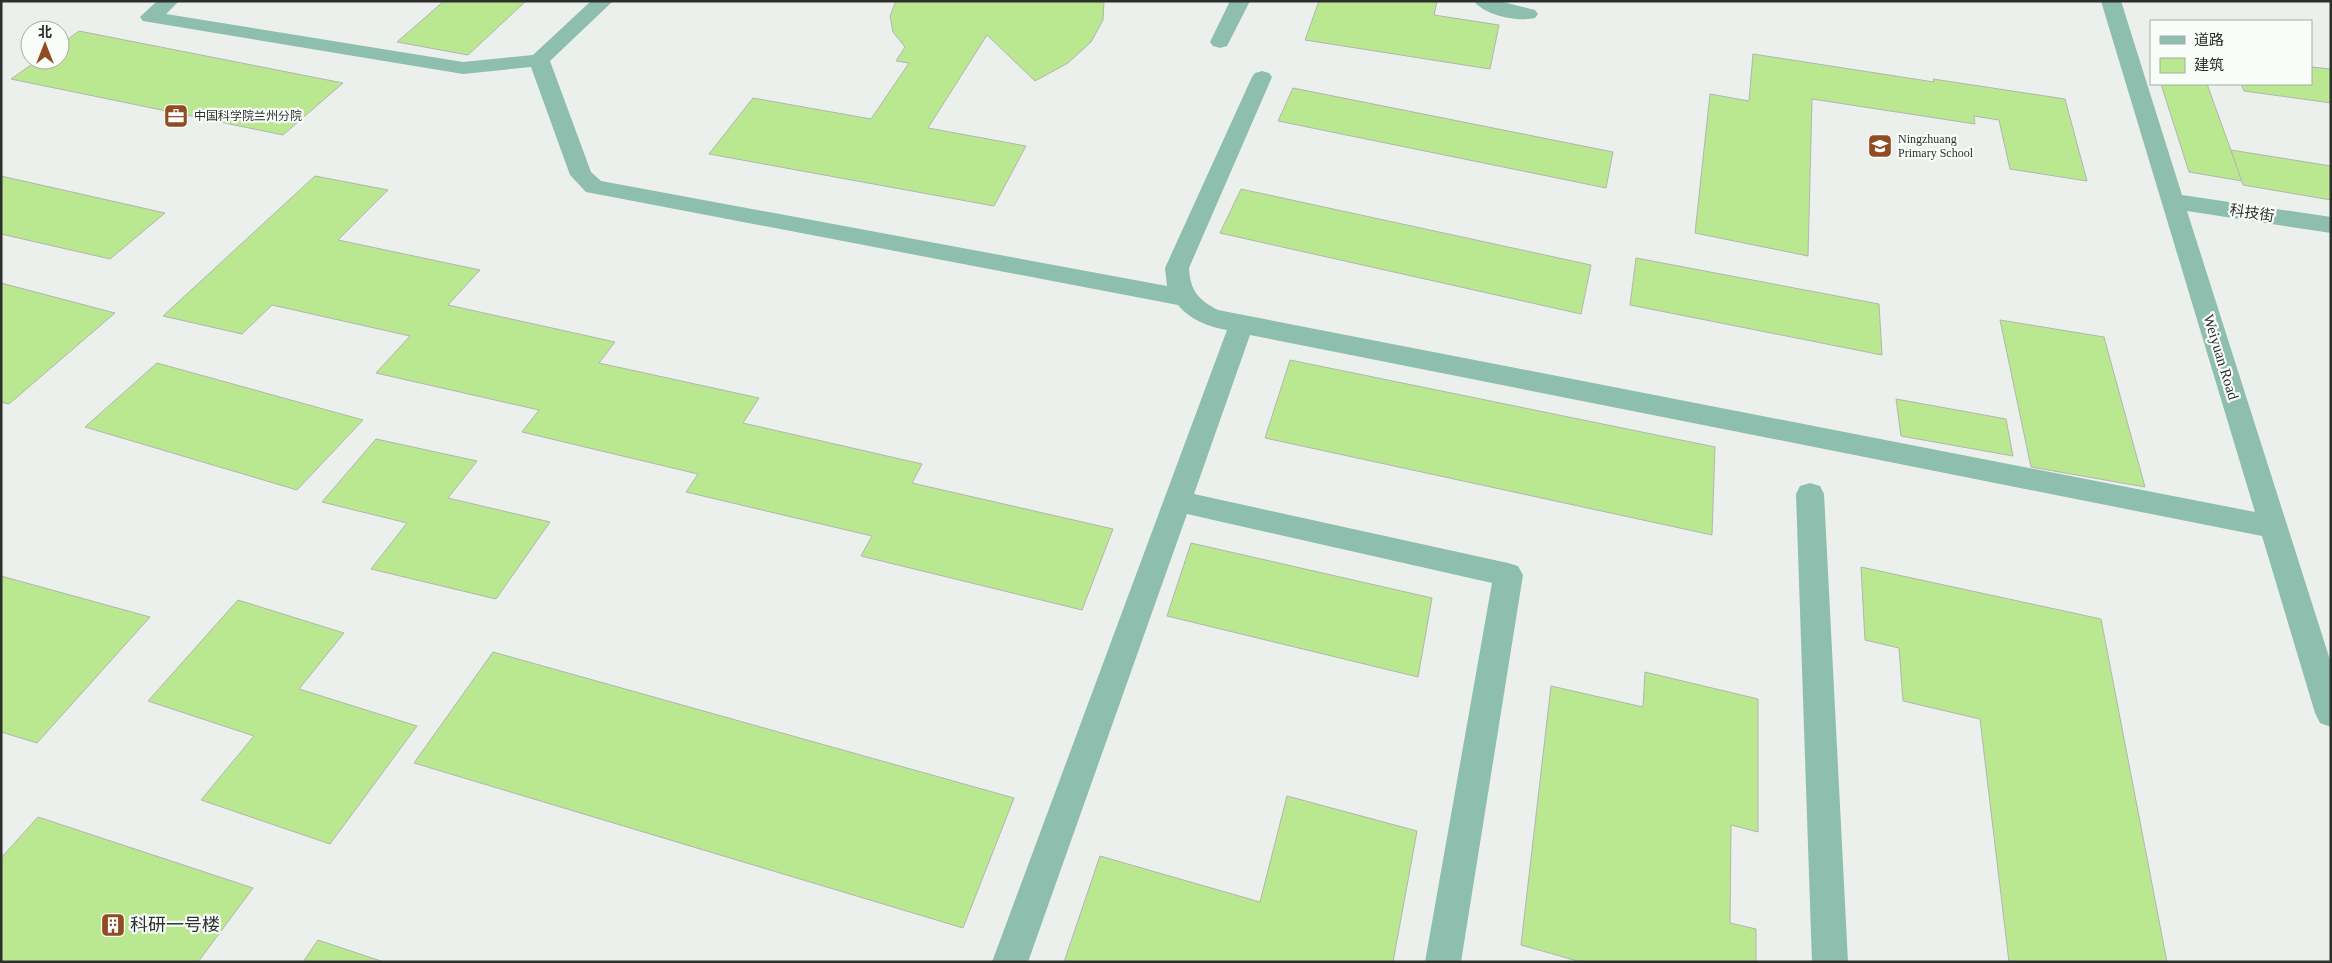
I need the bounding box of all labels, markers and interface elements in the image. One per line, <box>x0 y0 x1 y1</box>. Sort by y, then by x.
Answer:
north arrow <box>20 20 70 70</box>
legend <box>2150 20 2312 85</box>
text: 北 <box>38 25 52 40</box>
text: 道路 <box>2194 32 2224 48</box>
text: 建筑 <box>2194 57 2224 73</box>
office icon: 中国科学院兰州分院 <box>163 103 189 129</box>
place label: 中国科学院兰州分院 <box>194 109 302 123</box>
place label: Ningzhuang Primary School <box>1898 132 1974 160</box>
school or university icon: Ningzhuang Primary School <box>1867 133 1893 159</box>
street label: 科技街 <box>2229 202 2275 224</box>
street label: Weiyuan Road <box>2200 312 2242 402</box>
building icon: 科研一号楼 <box>100 912 126 938</box>
place label: 科研一号楼 <box>130 915 220 935</box>

